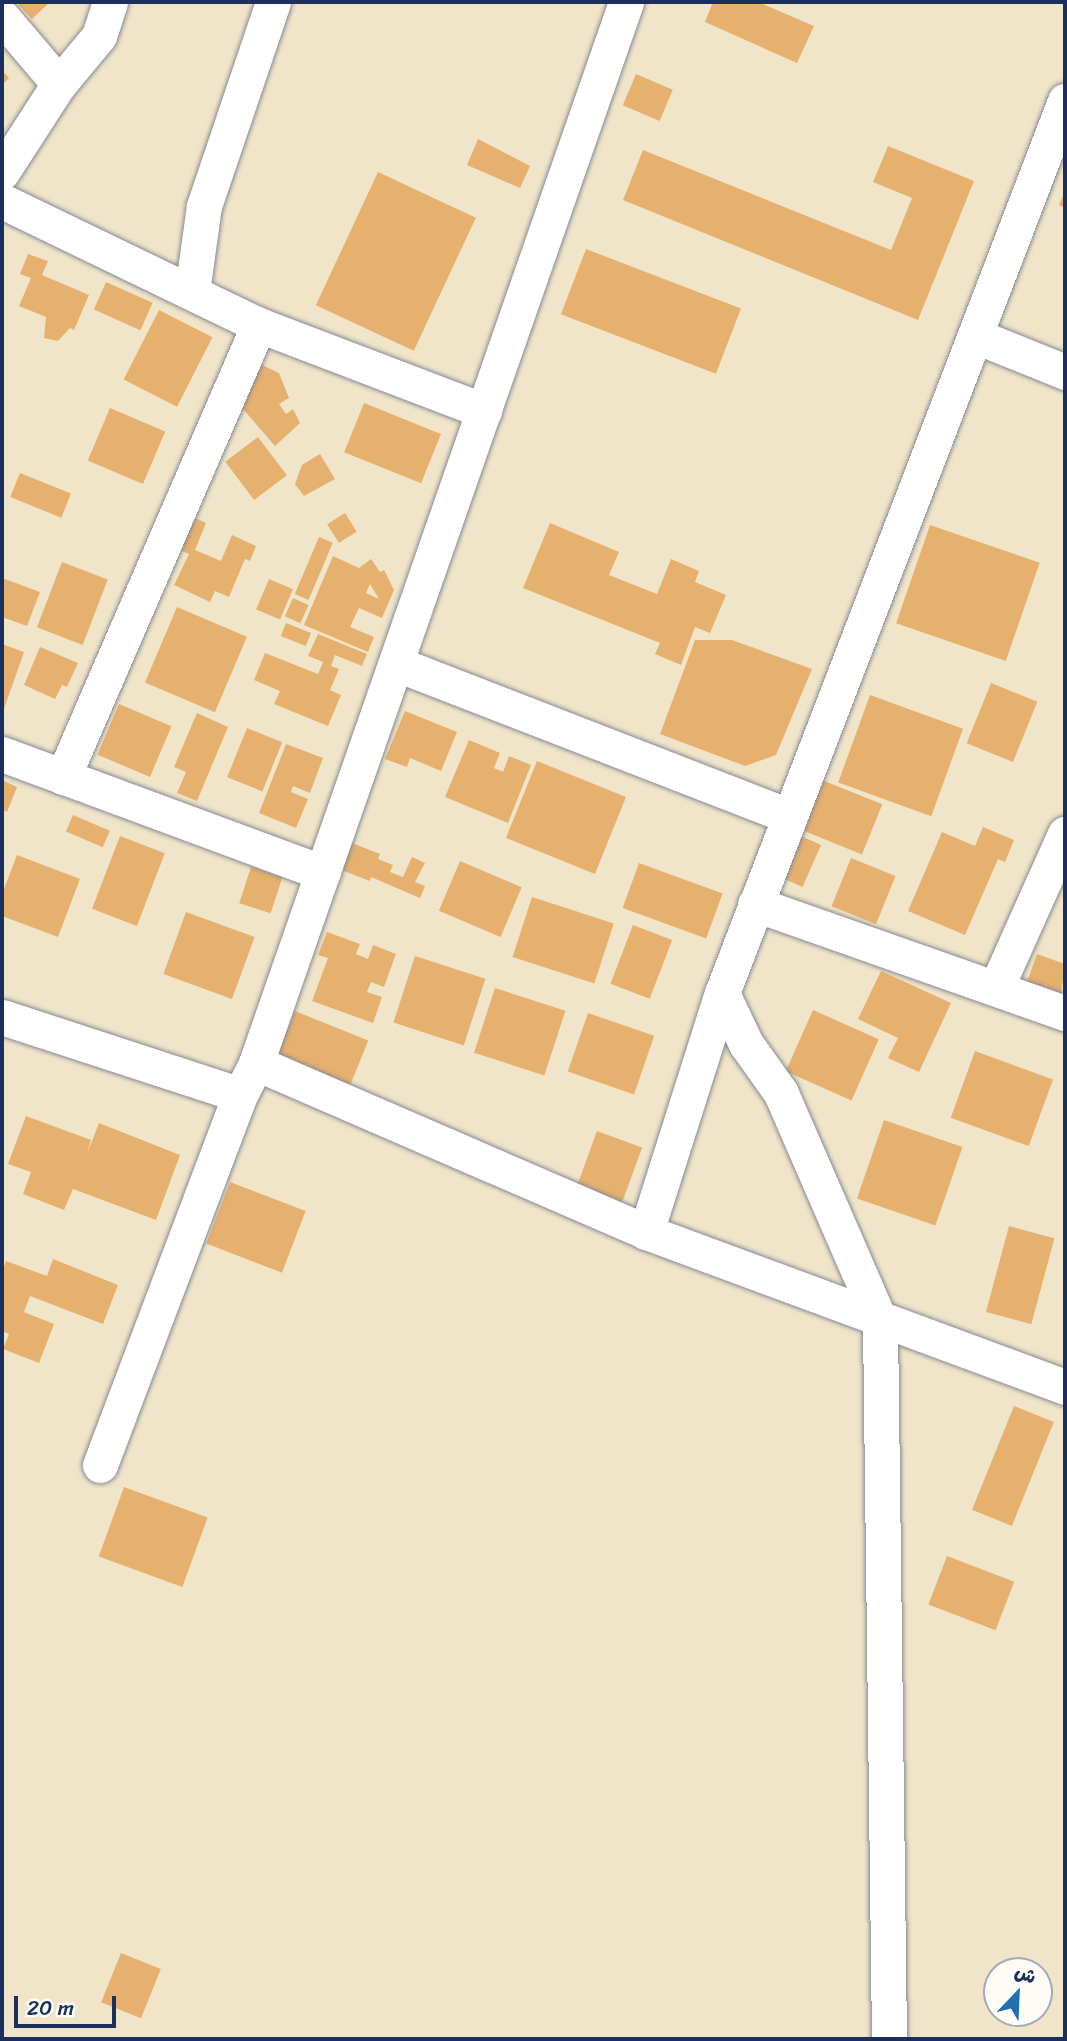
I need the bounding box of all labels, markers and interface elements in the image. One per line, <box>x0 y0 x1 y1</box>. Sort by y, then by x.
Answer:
text: ش <box>1010 1955 1042 1993</box>
north arrow <box>983 1957 1053 2027</box>
scale bar <box>18 1982 119 2026</box>
text: 20 m <box>27 1989 74 2027</box>

